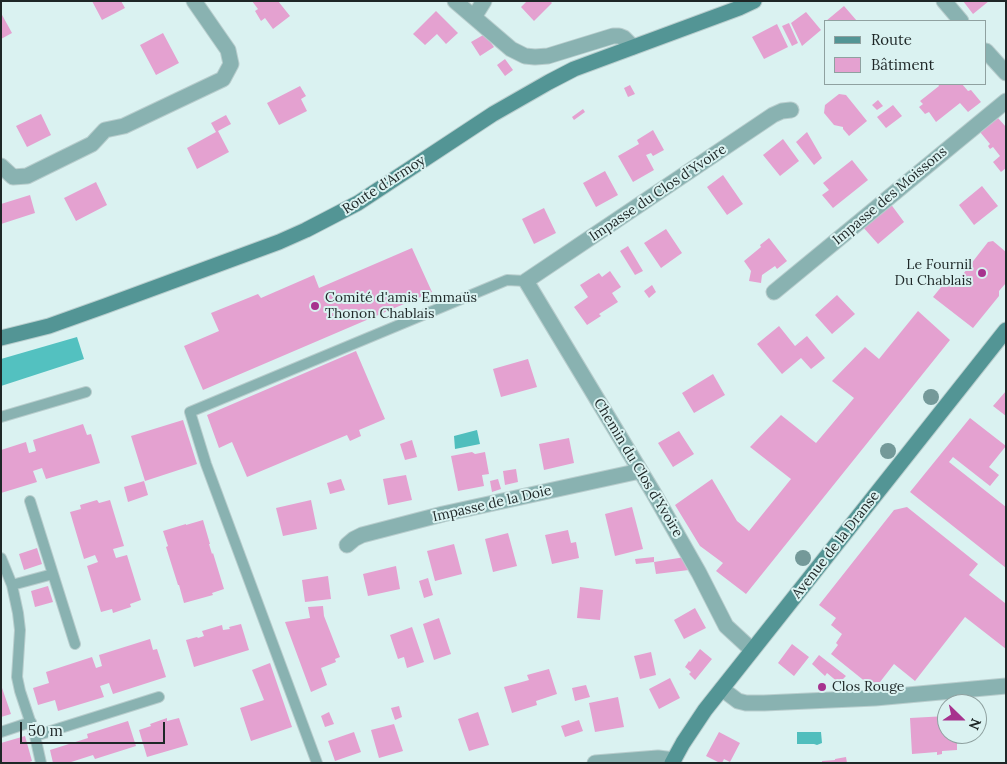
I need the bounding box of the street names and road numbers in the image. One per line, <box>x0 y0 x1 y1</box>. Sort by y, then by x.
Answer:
street label: Impasse du Clos d'Yvoire <box>586 141 730 245</box>
street label: Impasse des Moissons <box>829 143 951 249</box>
street label: Route d'Armoy <box>339 152 429 218</box>
street label: Chemin du Clos d'Yvoire <box>590 396 686 540</box>
street label: Impasse de la Doie <box>431 482 553 526</box>
street label: Avenue de la Dranse <box>789 488 883 602</box>

